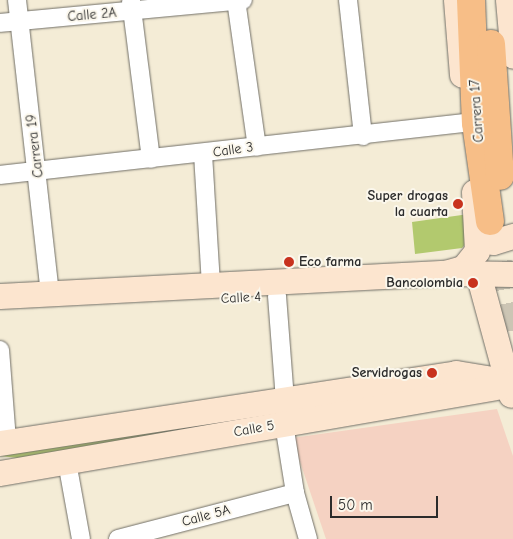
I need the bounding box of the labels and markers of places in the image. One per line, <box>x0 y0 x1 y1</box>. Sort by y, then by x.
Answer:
place label: Super drogas la cuarta <box>368 188 448 220</box>
marker: Super drogas la cuarta <box>452 198 464 210</box>
place label: Eco farma <box>299 254 361 270</box>
marker: Eco farma <box>283 256 295 268</box>
place label: Bancolombia <box>386 275 463 291</box>
marker: Bancolombia <box>467 277 479 289</box>
place label: Servidrogas <box>352 365 422 381</box>
marker: Servidrogas <box>426 367 438 379</box>

